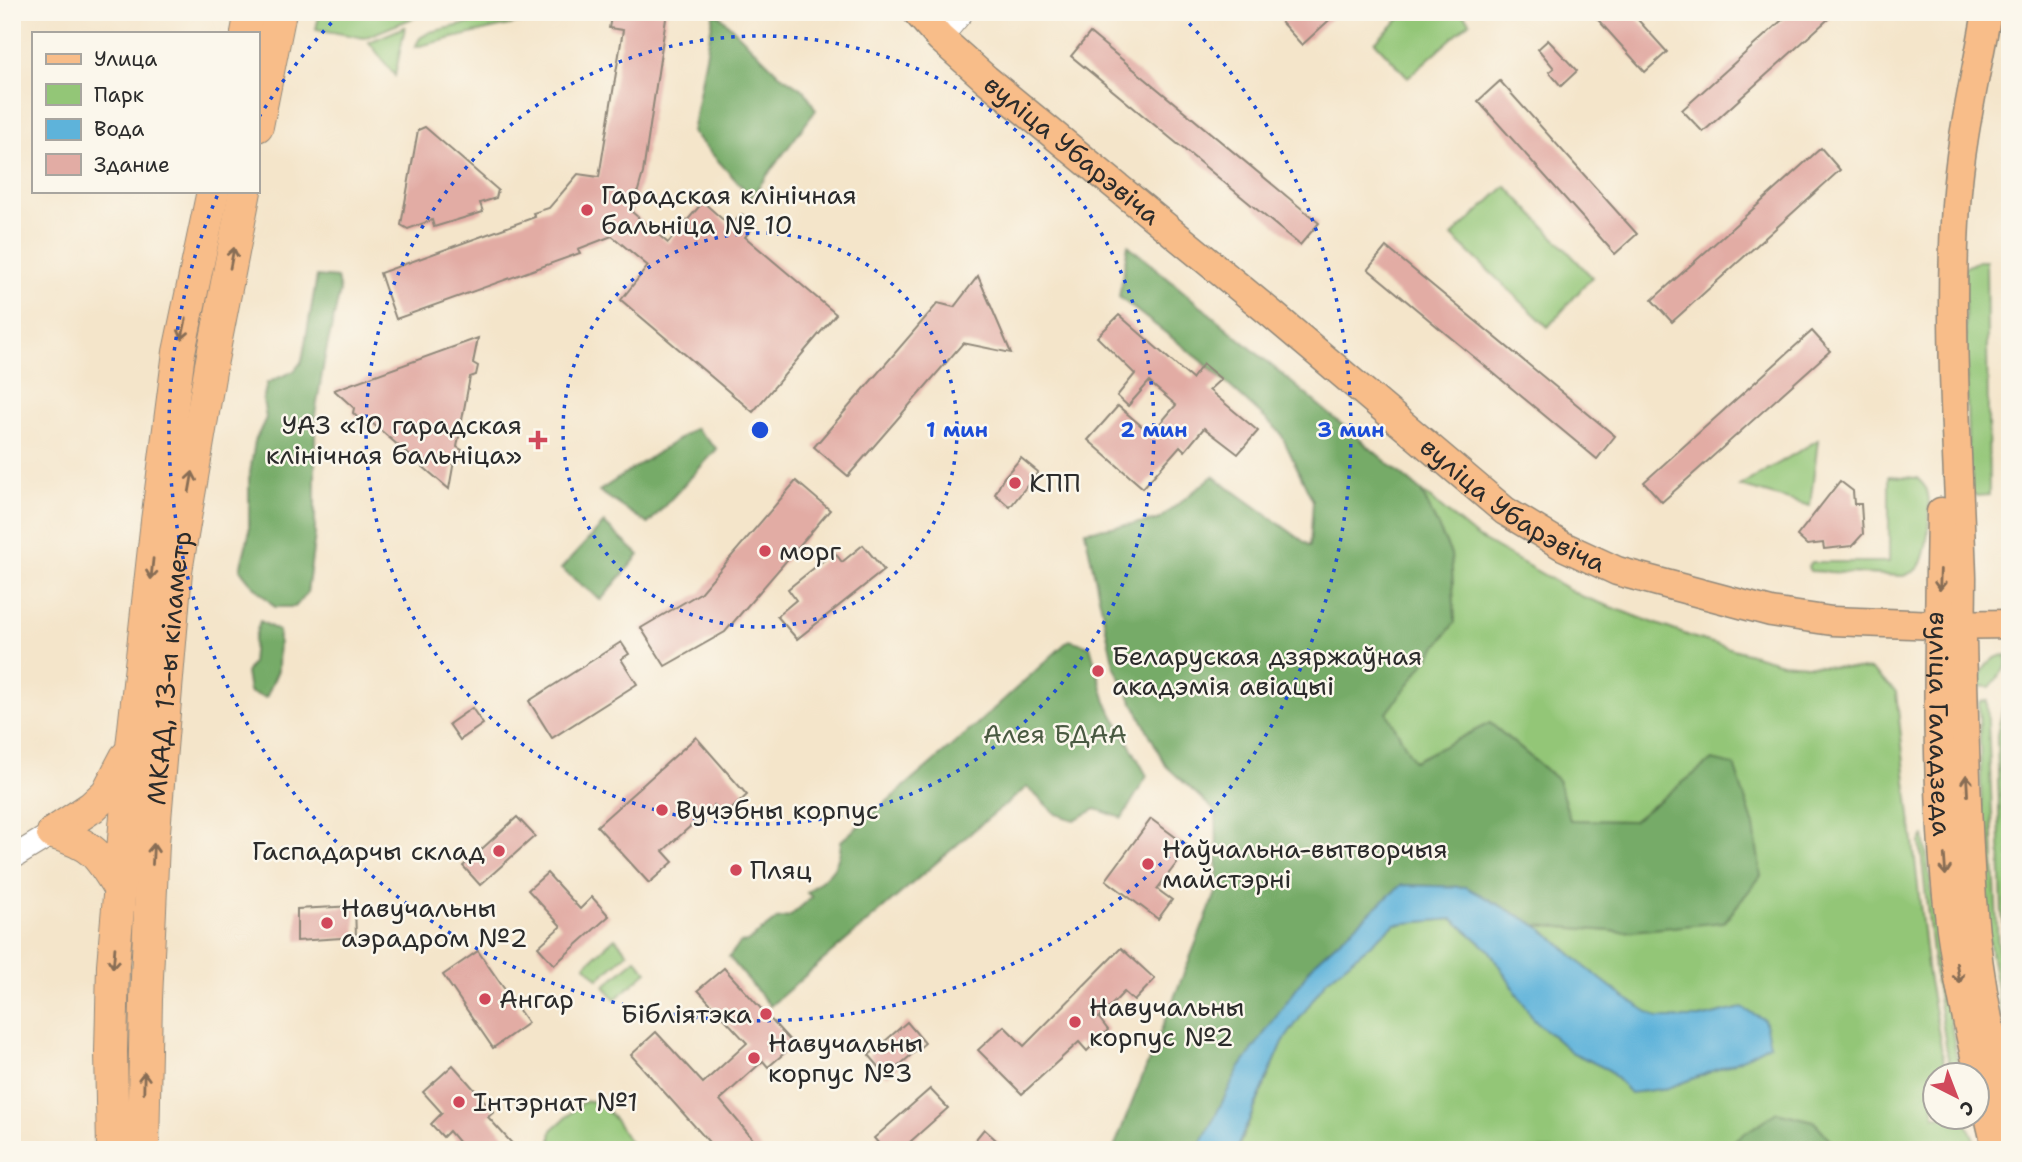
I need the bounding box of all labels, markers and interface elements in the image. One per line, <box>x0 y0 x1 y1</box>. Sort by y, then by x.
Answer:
legend <box>32 32 259 192</box>
text: Улица <box>94 45 157 73</box>
street label: вуліца Убарэвіча <box>977 67 1168 233</box>
text: Парк <box>94 81 144 109</box>
text: Вода <box>94 115 144 143</box>
text: Здание <box>94 151 170 179</box>
place label: Гарадская клінічная бальніца № 10 <box>601 177 857 242</box>
marker: Гарадская клінічная бальніца № 10 <box>579 202 595 218</box>
one-way arrow <box>225 247 239 270</box>
one-way arrow <box>176 317 190 340</box>
place label: УАЗ «10 гарадская клінічная бальніца» <box>266 407 522 472</box>
text: 1 мин <box>926 416 988 444</box>
text: 2 мин <box>1120 416 1188 444</box>
text: 3 мин <box>1317 416 1385 444</box>
centre of rings <box>748 418 772 442</box>
street label: вуліца Убарэвіча <box>1413 429 1611 580</box>
marker: УАЗ «10 гарадская клінічная бальніца» <box>528 430 548 450</box>
place label: КПП <box>1029 465 1081 500</box>
one-way arrow <box>185 471 198 494</box>
marker: КПП <box>1007 475 1023 491</box>
street label: МКАД, 13-ы кіламетр <box>138 528 200 806</box>
place label: морг <box>779 533 842 568</box>
marker: морг <box>757 543 773 559</box>
one-way arrow <box>145 557 158 580</box>
one-way arrow <box>1933 569 1946 592</box>
street label: вуліца Галадзеда <box>1921 611 1960 837</box>
place label: Беларуская дзяржаўная акадэмія авіацыі <box>1112 638 1422 703</box>
marker: Беларуская дзяржаўная акадэмія авіацыі <box>1090 663 1106 679</box>
park label: Алея БДАА <box>983 716 1127 751</box>
one-way arrow <box>1961 773 1974 796</box>
place label: Вучэбны корпус <box>676 792 879 827</box>
marker: Вучэбны корпус <box>654 802 670 818</box>
place label: Наўчальна-вытворчыя майстэрні <box>1162 831 1448 896</box>
place label: Гаспадарчы склад <box>252 833 486 868</box>
one-way arrow <box>147 843 160 866</box>
marker: Гаспадарчы склад <box>491 843 507 859</box>
place label: Пляц <box>750 852 812 887</box>
one-way arrow <box>1939 853 1952 876</box>
marker: Наўчальна-вытворчыя майстэрні <box>1140 856 1156 872</box>
marker: Пляц <box>728 862 744 878</box>
place label: Навучальны аэрадром №2 <box>341 890 528 955</box>
marker: Навучальны аэрадром №2 <box>319 915 335 931</box>
one-way arrow <box>107 946 120 969</box>
one-way arrow <box>1952 961 1965 984</box>
place label: Ангар <box>499 981 574 1016</box>
place label: Навучальны корпус №2 <box>1089 989 1245 1054</box>
marker: Ангар <box>477 991 493 1007</box>
place label: Бібліятэка <box>621 996 752 1031</box>
marker: Бібліятэка <box>758 1006 774 1022</box>
marker: Навучальны корпус №2 <box>1067 1014 1083 1030</box>
place label: Навучальны корпус №3 <box>768 1025 924 1090</box>
marker: Навучальны корпус №3 <box>746 1050 762 1066</box>
north arrow <box>1920 1060 1990 1130</box>
one-way arrow <box>137 1070 151 1093</box>
place label: Інтэрнат №1 <box>473 1084 638 1119</box>
marker: Інтэрнат №1 <box>451 1094 467 1110</box>
text: С <box>1954 1095 1980 1121</box>

